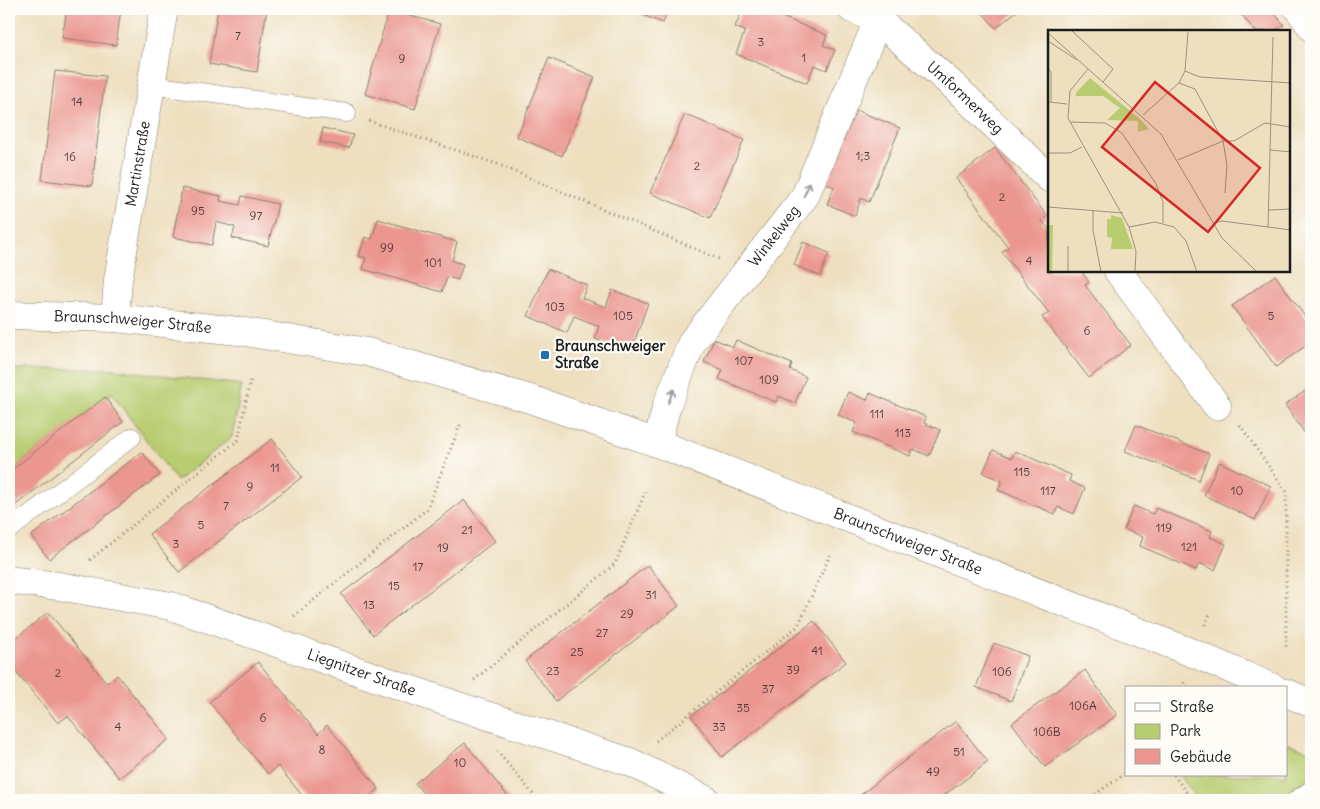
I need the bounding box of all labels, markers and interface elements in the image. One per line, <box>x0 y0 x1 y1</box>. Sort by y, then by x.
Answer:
house number: 7 <box>235 28 241 43</box>
inset map <box>1048 30 1290 272</box>
house number: 3 <box>758 34 765 49</box>
house number: 1 <box>802 50 806 65</box>
house number: 9 <box>399 51 406 66</box>
street label: Umformerweg <box>923 57 1008 138</box>
house number: 14 <box>71 94 83 109</box>
street label: Martinstraße <box>121 119 154 208</box>
house number: 1;3 <box>856 148 870 163</box>
house number: 16 <box>64 149 76 164</box>
house number: 2 <box>694 158 701 173</box>
one-way arrow <box>803 182 813 197</box>
house number: 2 <box>999 189 1006 204</box>
street label: Winkelweg <box>744 201 803 270</box>
house number: 95 <box>191 203 205 218</box>
house number: 97 <box>250 208 263 223</box>
house number: 99 <box>380 240 394 255</box>
house number: 4 <box>1026 253 1033 268</box>
house number: 101 <box>424 255 442 270</box>
house number: 103 <box>545 299 565 314</box>
street label: Braunschweiger Straße <box>54 306 213 337</box>
house number: 105 <box>613 308 633 323</box>
house number: 5 <box>1268 308 1275 323</box>
house number: 6 <box>1084 323 1091 338</box>
place label: Braunschweiger Straße <box>555 336 666 372</box>
marker: Braunschweiger Straße <box>539 349 551 361</box>
house number: 107 <box>735 353 753 368</box>
house number: 109 <box>759 372 779 387</box>
one-way arrow <box>666 389 676 404</box>
house number: 111 <box>870 406 884 421</box>
house number: 113 <box>895 425 911 440</box>
house number: 11 <box>270 460 280 475</box>
house number: 115 <box>1014 464 1030 479</box>
house number: 9 <box>247 479 254 494</box>
house number: 117 <box>1040 483 1056 498</box>
house number: 10 <box>1231 483 1243 498</box>
house number: 7 <box>223 498 229 513</box>
street label: Braunschweiger Straße <box>831 503 985 579</box>
house number: 5 <box>198 517 205 532</box>
house number: 119 <box>1156 520 1172 535</box>
house number: 21 <box>461 522 473 537</box>
house number: 3 <box>173 536 180 551</box>
house number: 121 <box>1181 539 1197 554</box>
house number: 19 <box>437 540 449 555</box>
house number: 17 <box>413 559 423 574</box>
house number: 15 <box>388 578 400 593</box>
house number: 31 <box>645 587 657 602</box>
house number: 13 <box>363 597 375 612</box>
house number: 29 <box>620 606 634 621</box>
house number: 27 <box>596 625 608 640</box>
house number: 41 <box>811 643 823 658</box>
street label: Liegnitzer Straße <box>305 644 419 700</box>
house number: 25 <box>570 644 584 659</box>
house number: 39 <box>786 662 800 677</box>
house number: 23 <box>546 663 560 678</box>
house number: 106 <box>992 664 1012 679</box>
house number: 2 <box>55 665 62 680</box>
house number: 37 <box>762 681 774 696</box>
legend <box>1125 686 1288 776</box>
text: Straße <box>1170 697 1214 716</box>
house number: 106A <box>1069 698 1097 713</box>
house number: 35 <box>736 700 750 715</box>
house number: 6 <box>260 710 267 725</box>
house number: 4 <box>115 719 122 734</box>
house number: 33 <box>712 719 726 734</box>
text: Park <box>1170 721 1201 740</box>
house number: 106B <box>1033 724 1061 739</box>
house number: 8 <box>319 742 326 757</box>
house number: 51 <box>953 744 965 759</box>
text: Gebäude <box>1170 747 1231 766</box>
house number: 10 <box>454 755 466 770</box>
house number: 49 <box>926 764 940 779</box>

